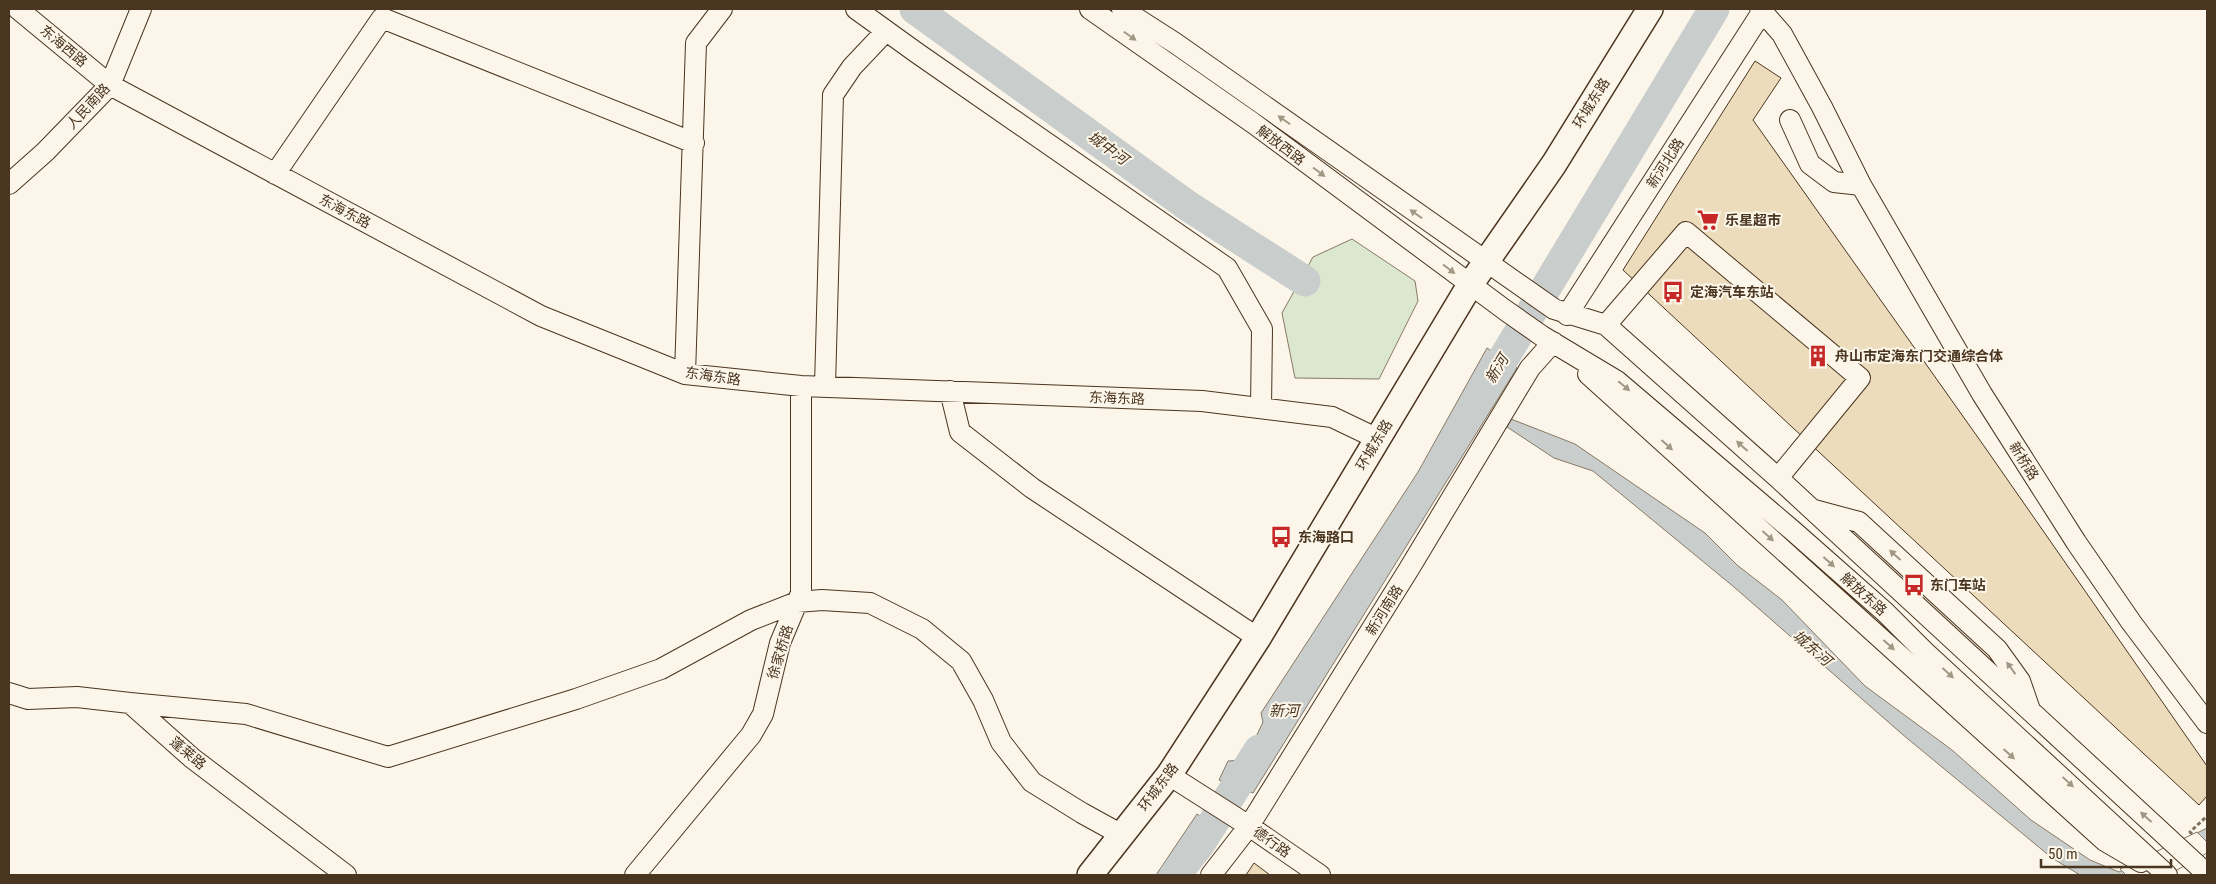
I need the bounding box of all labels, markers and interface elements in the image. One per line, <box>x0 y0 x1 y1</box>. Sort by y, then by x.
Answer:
street label: 东海西路 <box>37 22 91 70</box>
one-way arrow <box>1123 31 1137 41</box>
street label: 环城东路 <box>1569 75 1613 131</box>
street label: 人民南路 <box>63 80 113 132</box>
one-way arrow <box>1277 115 1291 125</box>
street label: 解放西路 <box>1254 122 1308 168</box>
water label: 城中河 <box>1085 127 1134 170</box>
street label: 新河北路 <box>1643 135 1687 191</box>
one-way arrow <box>1312 167 1325 178</box>
street label: 东海东路 <box>317 191 373 231</box>
supermarket icon: 乐星超市 <box>1695 207 1721 233</box>
one-way arrow <box>1409 209 1423 219</box>
place label: 乐星超市 <box>1725 212 1781 228</box>
one-way arrow <box>1442 264 1456 274</box>
bus stop icon: 定海汽车东站 <box>1660 279 1686 305</box>
place label: 定海汽车东站 <box>1690 284 1774 300</box>
building icon: 舟山市定海东门交通综合体 <box>1805 343 1831 369</box>
place label: 舟山市定海东门交通综合体 <box>1835 348 2003 364</box>
water label: 新河 <box>1482 349 1514 386</box>
street label: 东海东路 <box>684 364 742 388</box>
one-way arrow <box>1617 381 1630 392</box>
street label: 东海东路 <box>1089 389 1145 407</box>
street label: 环城东路 <box>1353 417 1395 473</box>
one-way arrow <box>1661 439 1673 451</box>
street label: 新桥路 <box>2006 439 2042 483</box>
one-way arrow <box>1735 440 1748 451</box>
bus stop icon: 东海路口 <box>1268 524 1294 550</box>
place label: 东海路口 <box>1298 529 1354 545</box>
one-way arrow <box>1762 530 1774 542</box>
one-way arrow <box>1889 549 1901 561</box>
one-way arrow <box>1822 557 1835 568</box>
street label: 解放东路 <box>1838 569 1890 619</box>
bus stop icon: 东门车站 <box>1901 572 1927 598</box>
place label: 东门车站 <box>1930 577 1986 593</box>
street label: 新河南路 <box>1362 582 1406 638</box>
street label: 徐家桥路 <box>764 623 796 681</box>
water label: 城东河 <box>1789 626 1837 672</box>
one-way arrow <box>1883 639 1895 651</box>
one-way arrow <box>2006 661 2016 675</box>
one-way arrow <box>1941 667 1953 679</box>
water label: 新河 <box>1269 702 1302 720</box>
street label: 蓬莱路 <box>167 733 209 773</box>
one-way arrow <box>2003 748 2015 760</box>
street label: 环城东路 <box>1135 760 1181 814</box>
one-way arrow <box>2062 777 2074 788</box>
one-way arrow <box>2140 811 2152 823</box>
street label: 德行路 <box>1250 823 1294 861</box>
scale bar <box>2041 836 2171 868</box>
text: 50 m <box>2048 845 2078 863</box>

